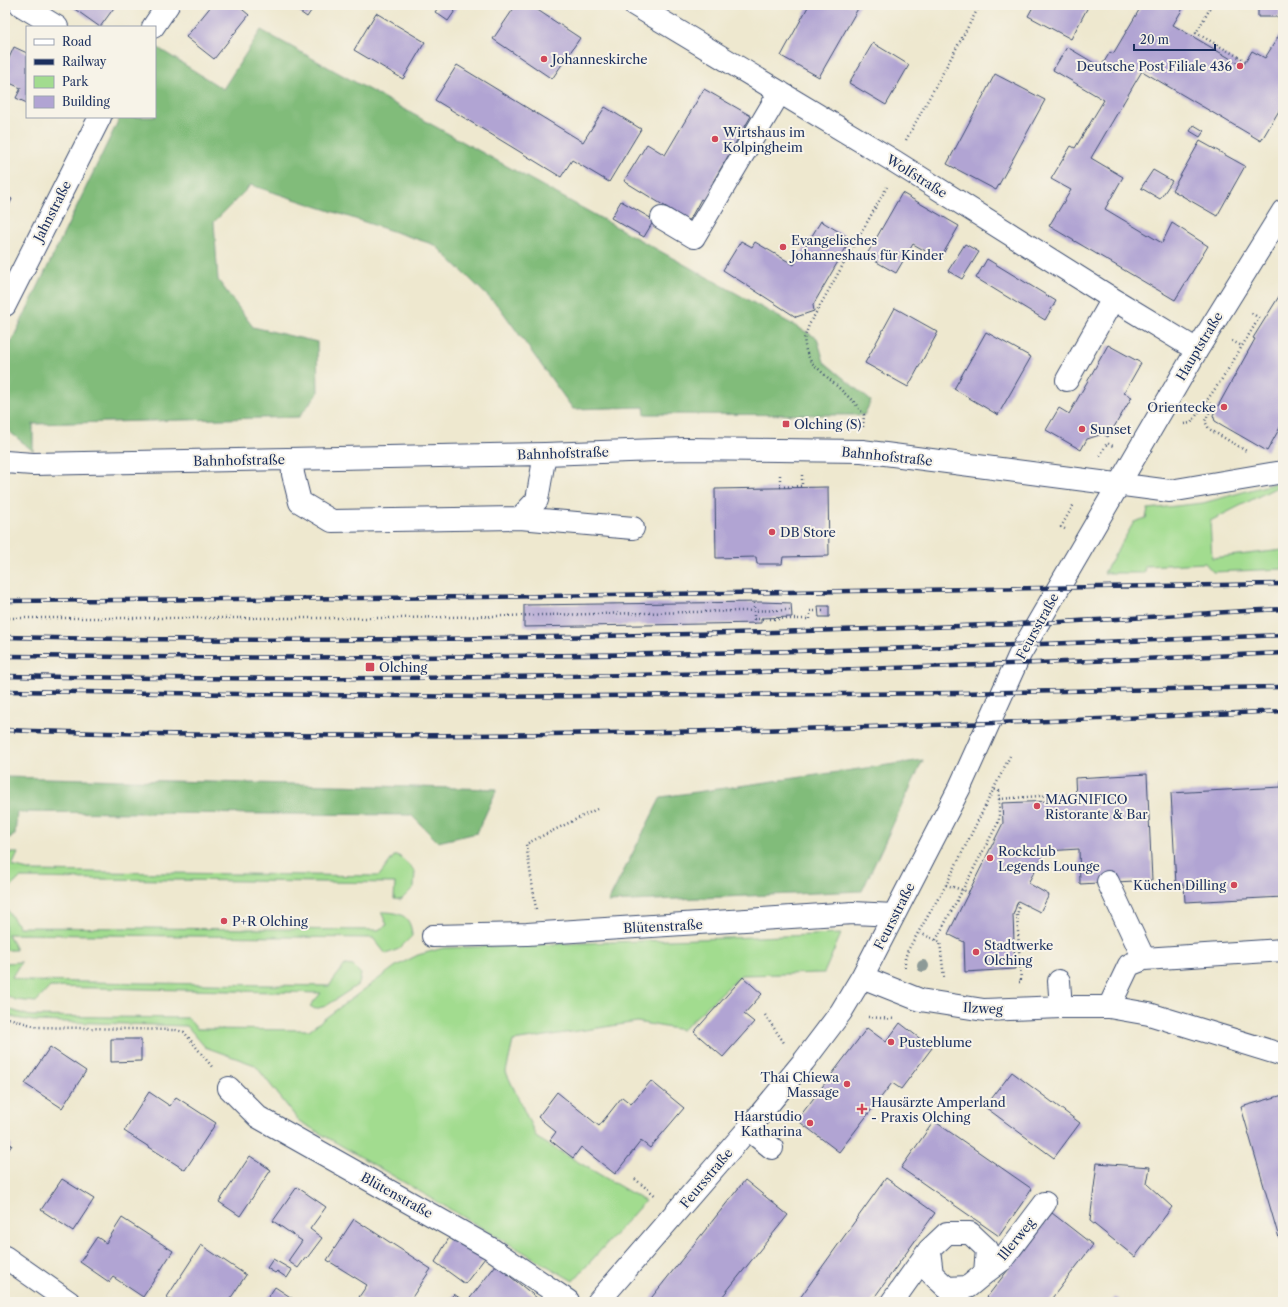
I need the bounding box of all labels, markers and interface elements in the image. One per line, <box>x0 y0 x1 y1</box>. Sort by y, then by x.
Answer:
legend <box>26 26 156 118</box>
scale bar <box>1134 26 1215 52</box>
text: 20 m <box>1140 32 1169 47</box>
text: Road <box>62 34 92 49</box>
place label: Johanneskirche <box>550 51 648 67</box>
text: Railway <box>62 54 107 69</box>
marker: Johanneskirche <box>539 54 549 64</box>
place label: Deutsche Post Filiale 436 <box>1076 58 1232 74</box>
marker: Deutsche Post Filiale 436 <box>1235 61 1245 71</box>
text: Park <box>62 74 89 89</box>
text: Building <box>62 94 110 109</box>
place label: Wirtshaus im Kolpingheim <box>722 124 805 155</box>
marker: Wirtshaus im Kolpingheim <box>710 134 720 144</box>
street label: Wolfstraße <box>883 151 950 201</box>
street label: Jahnstraße <box>29 178 74 246</box>
place label: Evangelisches Johanneshaus für Kinder <box>789 232 944 263</box>
marker: Evangelisches Johanneshaus für Kinder <box>778 242 788 252</box>
street label: Hauptstraße <box>1172 309 1226 383</box>
place label: Orientecke <box>1147 399 1216 415</box>
marker: Orientecke <box>1219 402 1229 412</box>
place label: Olching (S) <box>794 416 862 432</box>
marker: Olching (S) <box>781 419 791 429</box>
place label: Sunset <box>1090 421 1132 437</box>
marker: Sunset <box>1077 424 1087 434</box>
street label: Bahnhofstraße <box>517 443 609 463</box>
street label: Bahnhofstraße <box>841 443 933 469</box>
street label: Bahnhofstraße <box>193 451 285 469</box>
place label: DB Store <box>780 524 836 540</box>
marker: DB Store <box>767 527 777 537</box>
street label: Feursstraße <box>1012 590 1062 662</box>
place label: Olching <box>379 659 428 675</box>
marker: Olching <box>364 661 376 673</box>
place label: MAGNIFICO Ristorante & Bar <box>1045 791 1148 822</box>
marker: MAGNIFICO Ristorante & Bar <box>1032 801 1042 811</box>
place label: Rockclub Legends Lounge <box>998 843 1100 874</box>
marker: Rockclub Legends Lounge <box>985 853 995 863</box>
place label: Küchen Dilling <box>1133 877 1226 893</box>
street label: Feursstraße <box>870 880 918 952</box>
marker: Küchen Dilling <box>1229 880 1239 890</box>
place label: P+R Olching <box>232 913 308 929</box>
marker: P+R Olching <box>219 916 229 926</box>
street label: Blütenstraße <box>623 916 703 936</box>
place label: Stadtwerke Olching <box>984 937 1053 968</box>
marker: Stadtwerke Olching <box>971 947 981 957</box>
street label: Ilzweg <box>963 999 1004 1017</box>
place label: Pusteblume <box>899 1034 972 1050</box>
marker: Pusteblume <box>886 1037 896 1047</box>
place label: Thai Chiewa Massage <box>760 1069 839 1100</box>
marker: Thai Chiewa Massage <box>842 1079 852 1089</box>
place label: Hausärzte Amperland - Praxis Olching <box>871 1094 1006 1125</box>
marker: Hausärzte Amperland - Praxis Olching <box>856 1103 868 1115</box>
place label: Haarstudio Katharina <box>734 1108 802 1139</box>
marker: Haarstudio Katharina <box>805 1118 815 1128</box>
street label: Feursstraße <box>676 1145 736 1211</box>
street label: Blütenstraße <box>358 1169 436 1221</box>
street label: Illerweg <box>994 1214 1038 1263</box>

